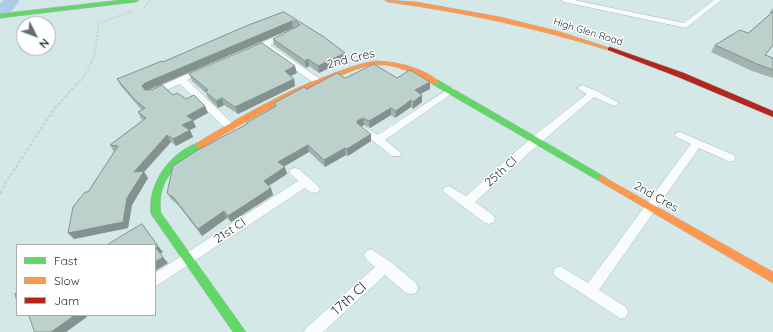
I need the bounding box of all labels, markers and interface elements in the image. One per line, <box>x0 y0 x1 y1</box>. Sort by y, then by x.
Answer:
north arrow <box>16 16 56 56</box>
street label: High Glen Road <box>552 16 624 48</box>
text: N <box>36 36 52 51</box>
street label: 2nd Cres <box>326 46 376 72</box>
street label: 25th Cl <box>482 154 520 190</box>
street label: 2nd Cres <box>631 179 681 215</box>
street label: 21st Cl <box>212 216 248 246</box>
legend <box>16 244 156 316</box>
text: Fast <box>54 253 78 268</box>
text: Slow <box>54 273 80 288</box>
street label: 17th Cl <box>328 279 370 319</box>
text: Jam <box>54 293 79 308</box>

